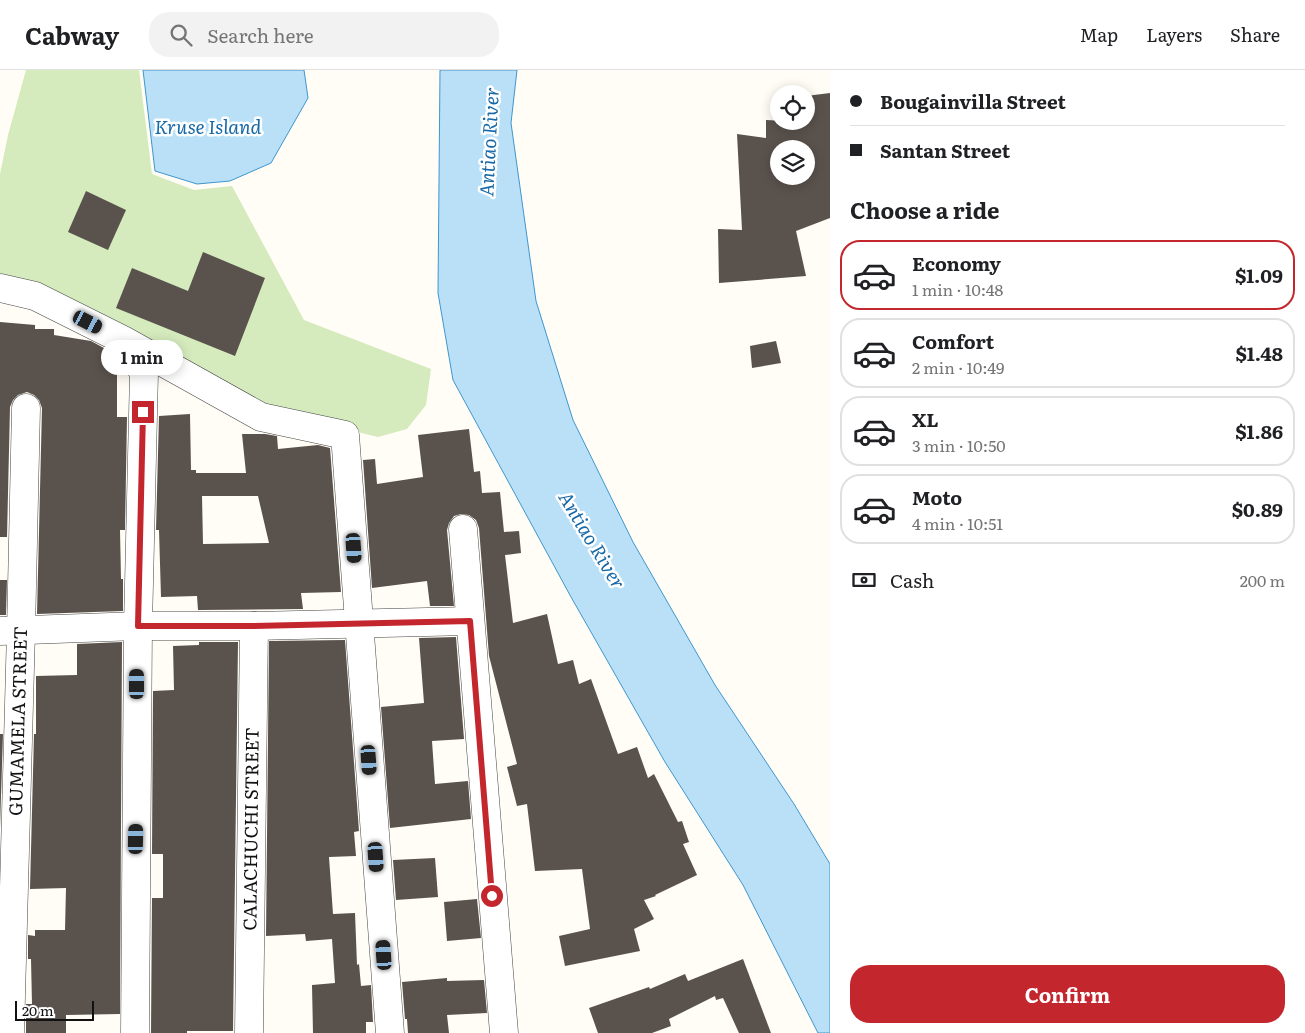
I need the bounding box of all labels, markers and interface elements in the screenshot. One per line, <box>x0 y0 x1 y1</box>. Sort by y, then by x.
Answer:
search box <box>149 12 499 57</box>
text: Cabway <box>25 17 119 52</box>
icon: search <box>167 21 195 49</box>
text: Search here <box>207 21 314 49</box>
text: Map <box>1080 21 1118 48</box>
text: Layers <box>1146 21 1202 48</box>
text: Share <box>1230 21 1280 48</box>
map controls <box>770 85 815 185</box>
button: locate <box>770 85 815 130</box>
water label: Antiao River <box>471 86 505 197</box>
text: Bougainvilla Street <box>880 87 1066 115</box>
water label: Kruse Island <box>155 112 262 140</box>
text: Santan Street <box>880 136 1010 164</box>
button: layers <box>770 140 815 185</box>
text: Choose a ride <box>850 193 999 226</box>
text: Economy <box>912 249 1001 277</box>
icon: car <box>852 253 897 298</box>
text: $1.09 <box>1235 261 1283 289</box>
text: 1 min · 10:48 <box>912 277 1003 301</box>
car <box>71 309 104 335</box>
text: Comfort <box>912 327 994 355</box>
icon: car <box>852 331 897 376</box>
text: $1.48 <box>1235 339 1283 367</box>
callout: 1 min <box>102 340 184 374</box>
text: 1 min <box>121 345 163 369</box>
text: 2 min · 10:49 <box>912 355 1004 379</box>
route end <box>132 401 154 423</box>
text: XL <box>912 405 939 433</box>
icon: car <box>852 409 897 454</box>
text: $1.86 <box>1235 417 1283 445</box>
text: 3 min · 10:50 <box>912 433 1006 457</box>
text: Moto <box>912 483 962 511</box>
water label: Antiao River <box>553 485 633 594</box>
icon: car <box>852 487 897 532</box>
text: $0.89 <box>1232 495 1283 523</box>
text: 4 min · 10:51 <box>912 511 1003 535</box>
car <box>345 533 362 563</box>
icon: cash <box>850 566 878 594</box>
text: Cash <box>890 566 934 594</box>
text: 200 m <box>1240 568 1285 592</box>
street label: GUMAMELA STREET <box>1 626 33 816</box>
car <box>129 669 144 699</box>
street label: CALACHUCHI STREET <box>235 727 265 931</box>
car <box>360 745 377 775</box>
car <box>128 824 143 854</box>
car <box>367 842 384 872</box>
route start <box>481 885 503 907</box>
car <box>375 940 392 970</box>
button: Confirm <box>850 965 1285 1023</box>
scale bar <box>15 998 94 1021</box>
text: 20 m <box>22 1000 54 1020</box>

